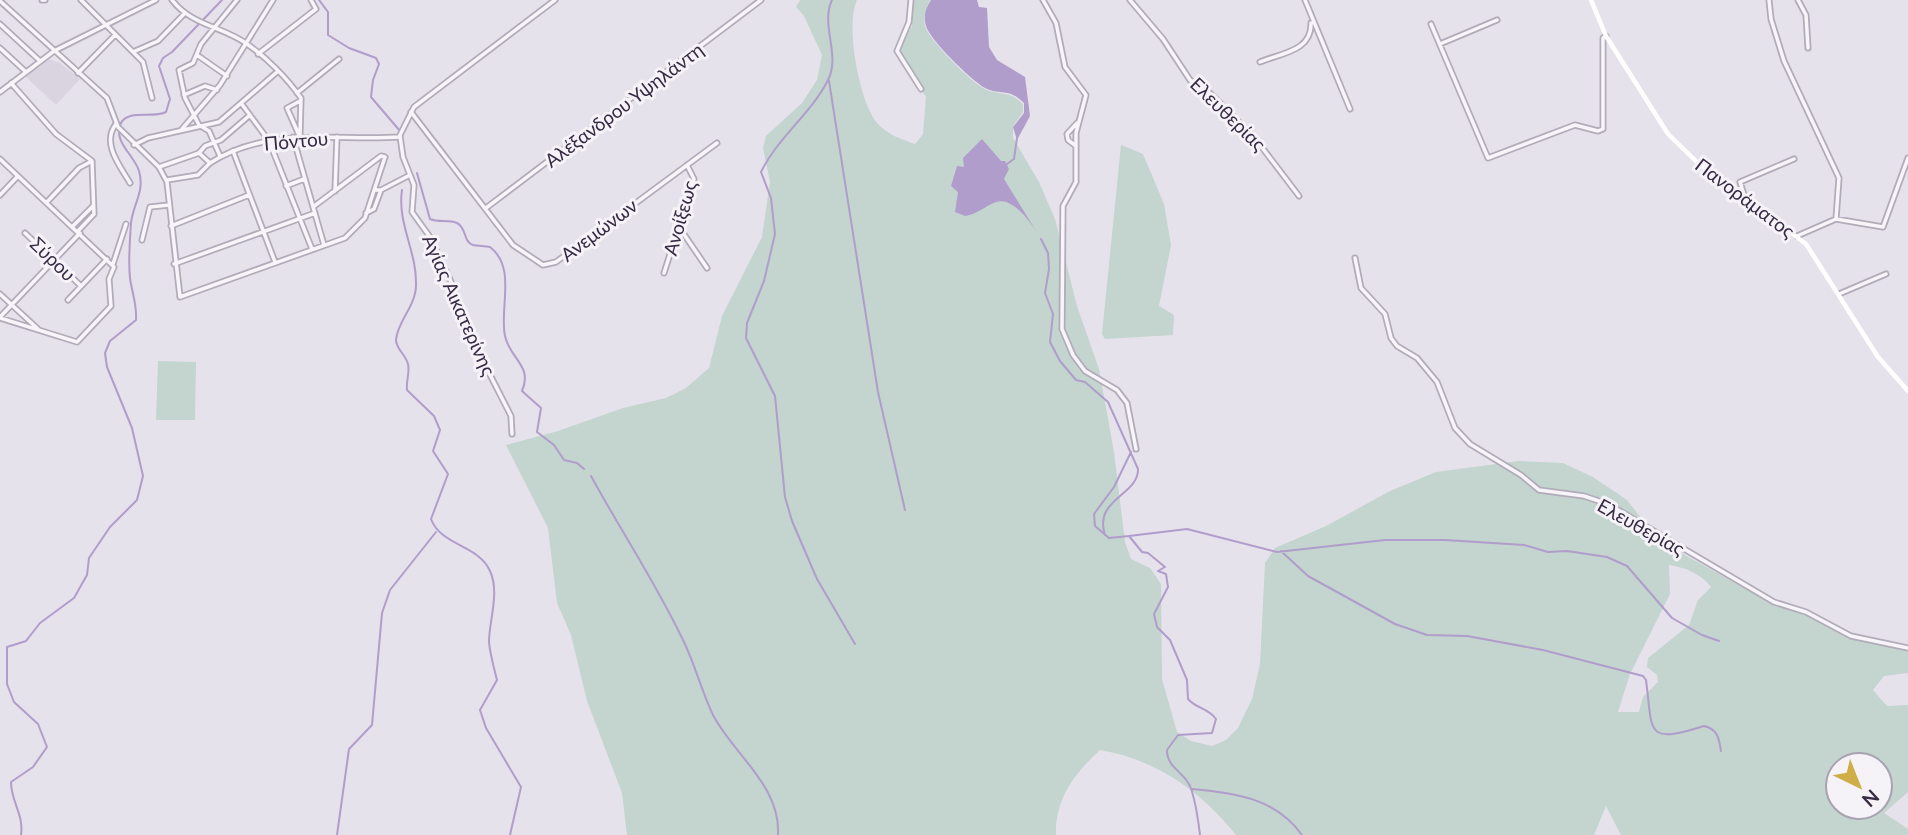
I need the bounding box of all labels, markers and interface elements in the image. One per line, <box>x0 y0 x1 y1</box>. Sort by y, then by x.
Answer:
street label: Αλέξανδρου Υψηλάντη <box>540 37 708 172</box>
street label: Ελευθερίας <box>1186 72 1271 155</box>
street label: Πόντου <box>263 126 329 155</box>
street label: Πανοράματος <box>1691 153 1800 242</box>
street label: Ανοίξεως <box>658 178 701 258</box>
street label: Ανεμώνων <box>556 193 642 266</box>
street label: Αγίας Αικατερίνης <box>418 231 501 379</box>
street label: Σύρου <box>26 232 81 286</box>
street label: Ελευθερίας <box>1594 493 1689 560</box>
north arrow <box>1824 751 1894 821</box>
text: N <box>1858 785 1884 812</box>

